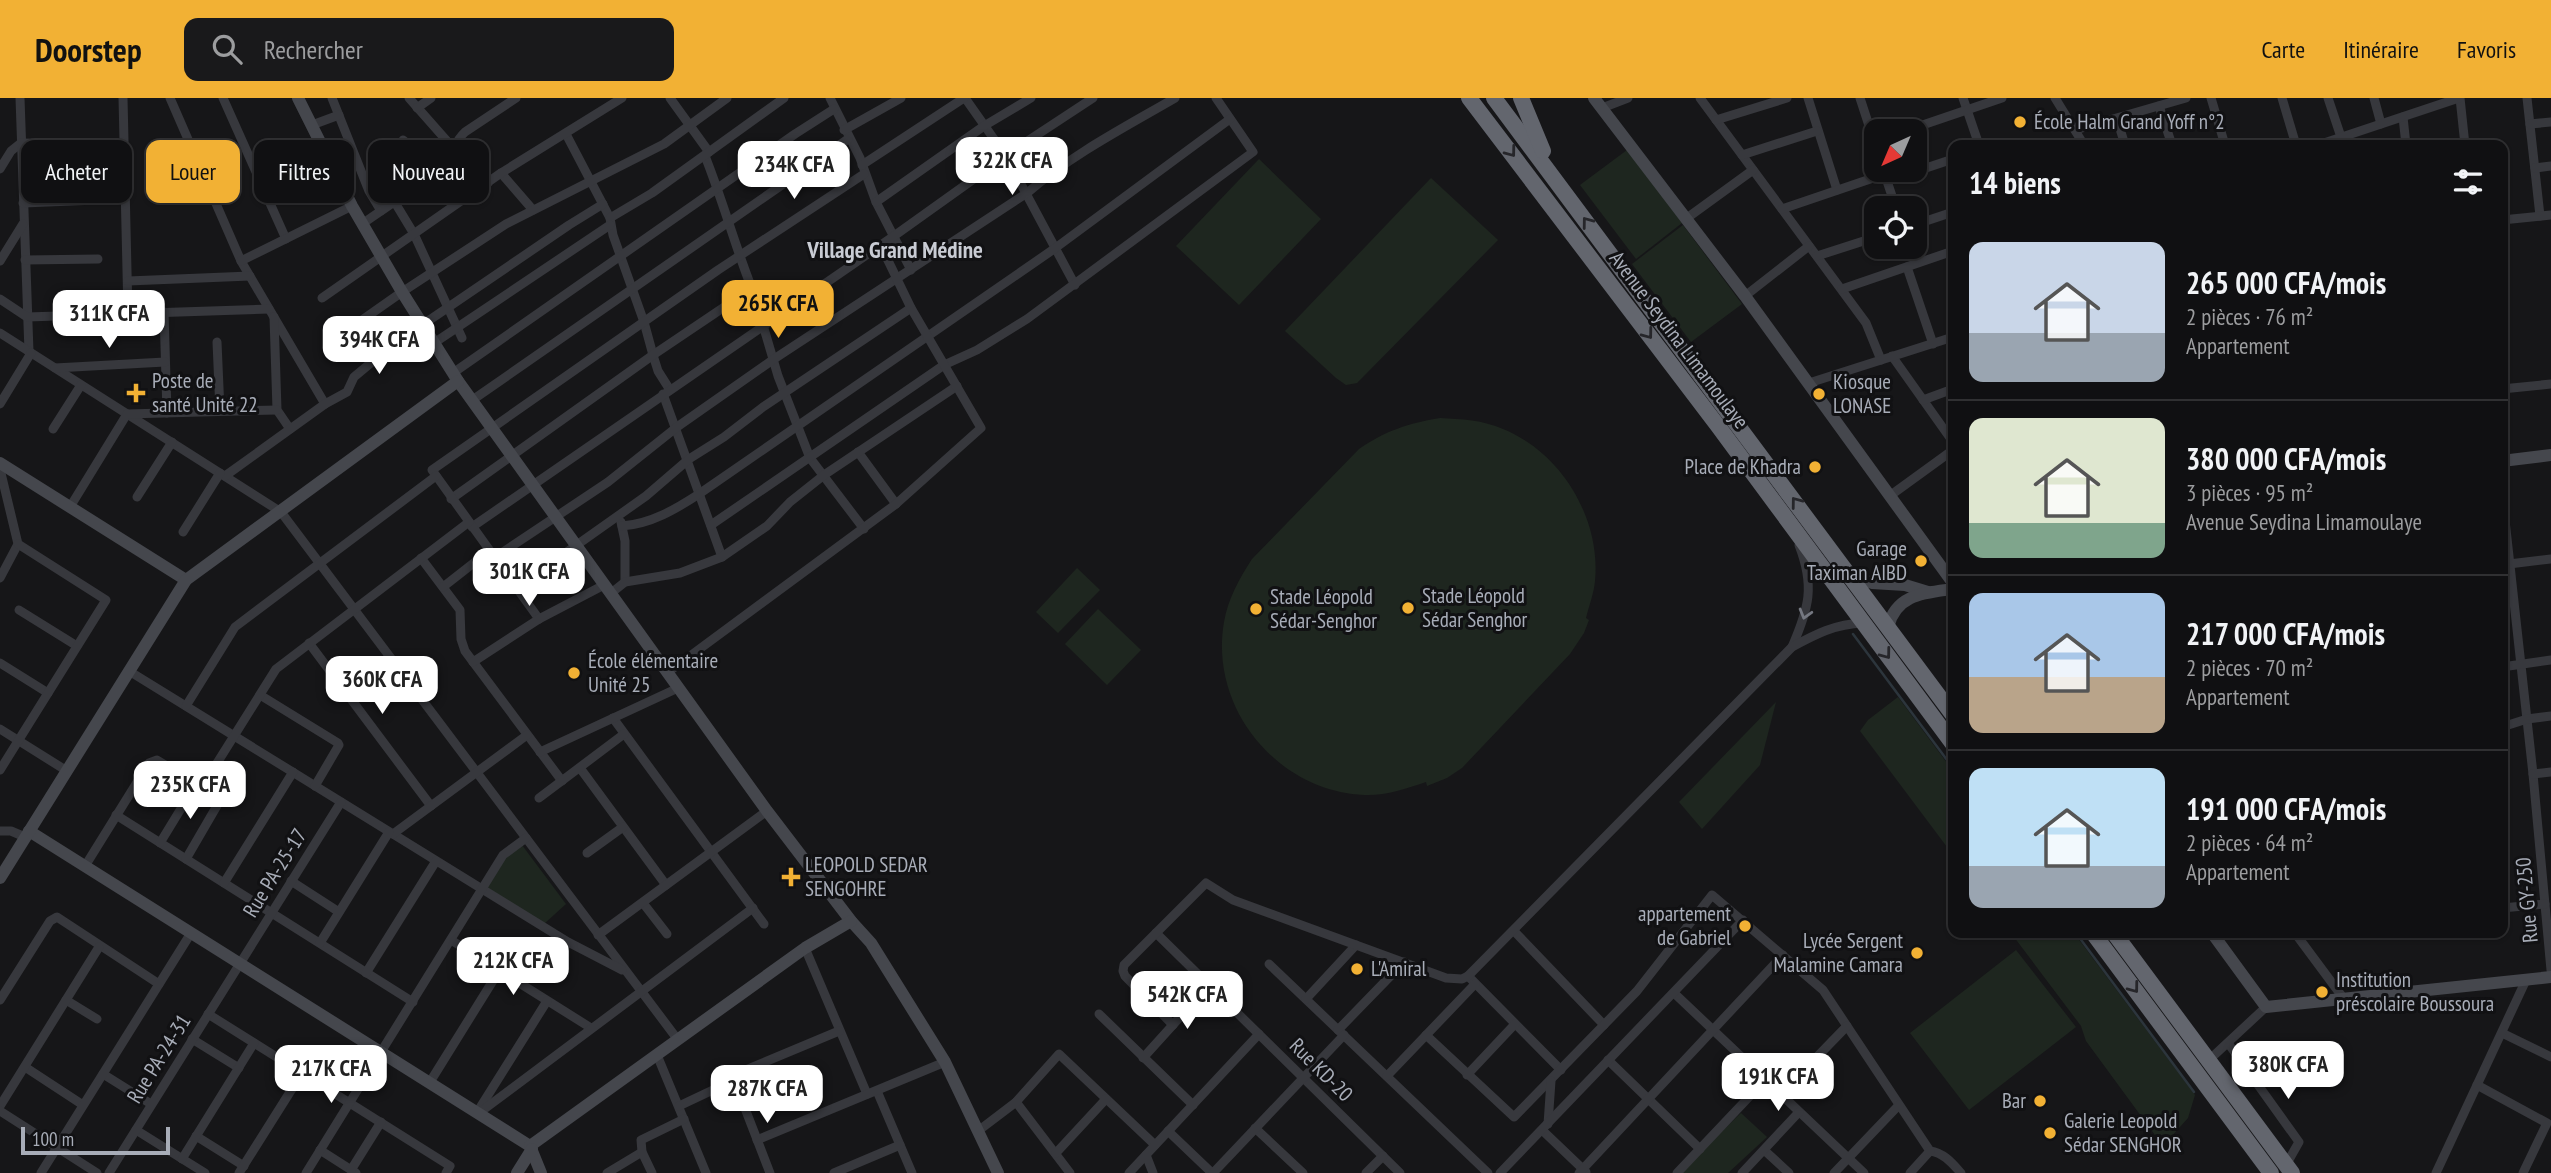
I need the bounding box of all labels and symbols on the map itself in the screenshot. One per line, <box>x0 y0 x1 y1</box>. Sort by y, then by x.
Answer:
place label: École Halm Grand Yoff n°2 <box>2034 108 2225 135</box>
marker: École Halm Grand Yoff n°2 <box>2012 114 2028 130</box>
north arrow <box>1864 119 1927 182</box>
pin: 322K CFA <box>940 138 1084 197</box>
pin: 234K CFA <box>722 141 866 201</box>
one-way arrow <box>1502 144 1515 157</box>
one-way arrow <box>1582 217 1595 229</box>
district label: Village Grand Médine <box>806 235 983 264</box>
street label: Avenue Seydina Limamoulaye <box>1604 246 1755 434</box>
pin: 265K CFA <box>706 280 850 340</box>
pin: 311K CFA <box>37 290 181 350</box>
pin: 394K CFA <box>307 316 451 376</box>
one-way arrow <box>1639 326 1652 338</box>
place label: Poste de santé Unité 22 <box>152 367 258 418</box>
place label: Kiosque LONASE <box>1833 368 1891 419</box>
marker: Poste de santé Unité 22 <box>126 383 146 403</box>
marker: Kiosque LONASE <box>1811 386 1827 402</box>
place label: Place de Khadra <box>1685 453 1801 480</box>
marker: Place de Khadra <box>1807 459 1823 475</box>
one-way arrow <box>1791 497 1804 510</box>
place label: Garage Taximan AIBD <box>1807 535 1907 586</box>
pin: 301K CFA <box>457 548 601 608</box>
marker: Garage Taximan AIBD <box>1913 553 1929 569</box>
place label: Stade Léopold Sédar Senghor <box>1422 582 1528 633</box>
place label: Stade Léopold Sédar-Senghor <box>1270 583 1377 634</box>
marker: Stade Léopold Sédar Senghor <box>1400 600 1416 616</box>
marker: Stade Léopold Sédar-Senghor <box>1248 601 1264 617</box>
one-way arrow <box>1798 607 1813 619</box>
one-way arrow <box>1878 646 1890 659</box>
place label: École élémentaire Unité 25 <box>588 647 718 698</box>
pin: 360K CFA <box>310 656 454 716</box>
marker: École élémentaire Unité 25 <box>566 665 582 681</box>
pin: 235K CFA <box>118 762 262 821</box>
street label: Rue PA-25-17 <box>237 823 313 922</box>
place label: LEOPOLD SEDAR SENGOHRE <box>805 851 928 902</box>
street label: Rue GY-250 <box>2509 856 2544 944</box>
marker: LEOPOLD SEDAR SENGOHRE <box>783 869 799 885</box>
place label: appartement de Gabriel <box>1638 900 1731 951</box>
marker: appartement de Gabriel <box>1737 918 1753 934</box>
place label: Lycée Sergent Malamine Camara <box>1773 927 1903 978</box>
pin: 212K CFA <box>441 937 585 997</box>
marker: Lycée Sergent Malamine Camara <box>1909 945 1925 961</box>
place label: L'Amiral <box>1371 955 1427 982</box>
marker: L'Amiral <box>1349 961 1365 977</box>
place label: Institution préscolaire Boussoura <box>2336 966 2494 1017</box>
pin: 542K CFA <box>1115 972 1259 1031</box>
one-way arrow <box>2125 980 2138 992</box>
marker: Institution préscolaire Boussoura <box>2314 984 2330 1000</box>
street label: Rue PA-24-31 <box>121 1009 197 1108</box>
street label: Rue KD-20 <box>1284 1032 1359 1107</box>
pin: 380K CFA <box>2216 1042 2360 1101</box>
pin: 217K CFA <box>259 1046 403 1105</box>
pin: 191K CFA <box>1706 1054 1850 1113</box>
pin: 287K CFA <box>695 1066 839 1125</box>
place label: Bar <box>2002 1087 2026 1114</box>
marker: Bar <box>2032 1093 2048 1109</box>
place label: Galerie Leopold Sédar SENGHOR <box>2064 1107 2182 1158</box>
scale bar <box>21 1124 170 1156</box>
marker: Galerie Leopold Sédar SENGHOR <box>2042 1125 2058 1141</box>

